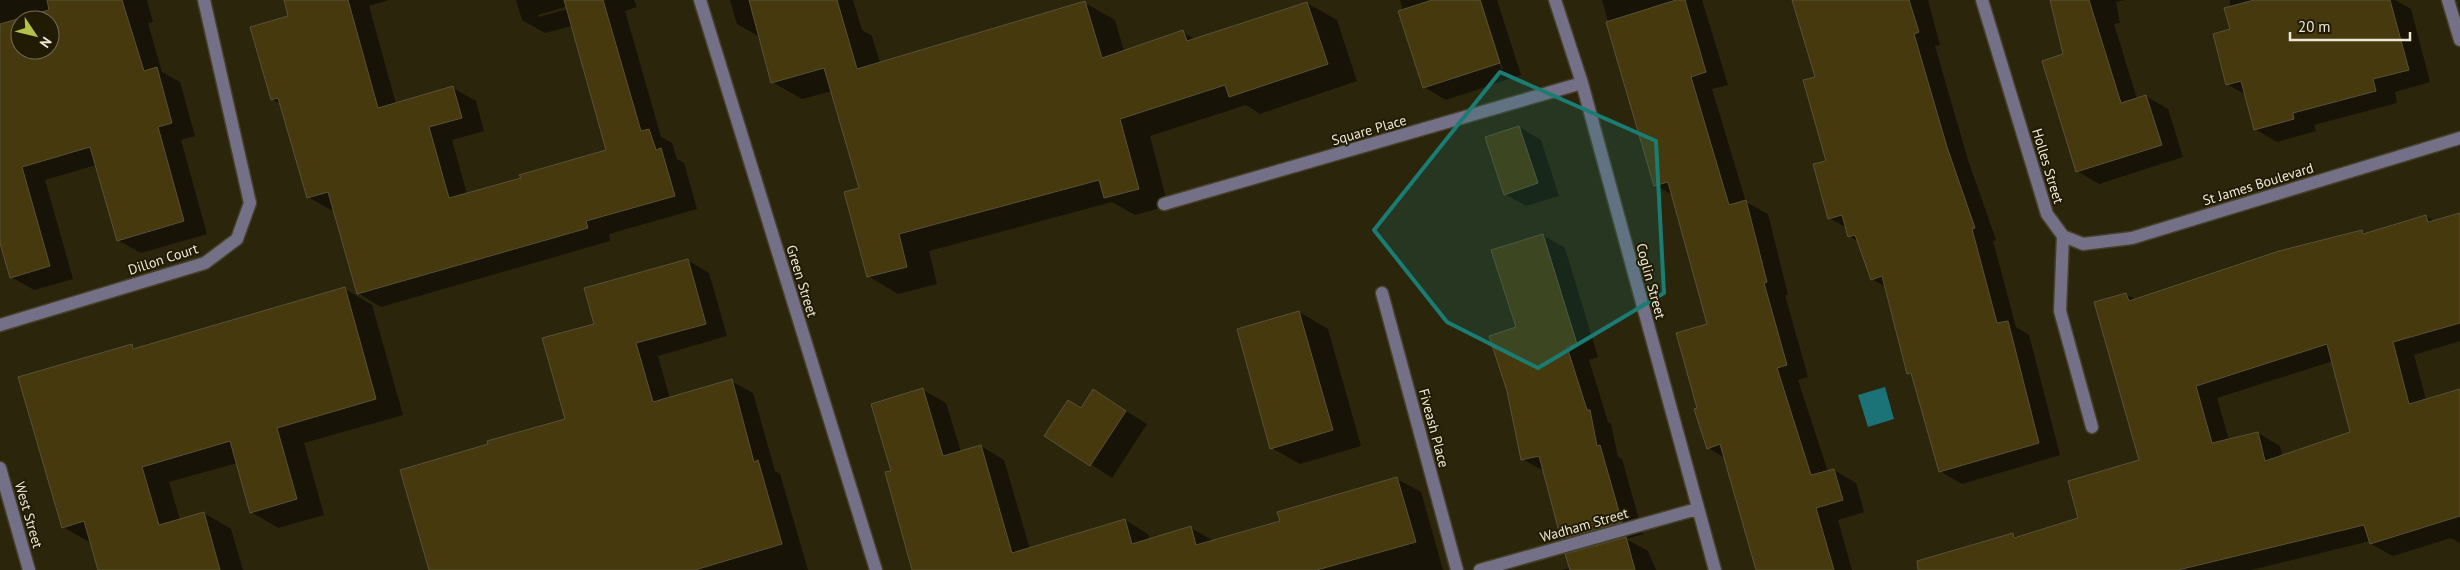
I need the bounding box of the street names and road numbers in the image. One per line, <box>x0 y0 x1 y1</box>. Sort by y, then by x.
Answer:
street label: Square Place <box>1330 111 1408 149</box>
street label: Holles Street <box>2028 126 2068 206</box>
street label: St James Boulevard <box>2200 159 2316 209</box>
street label: Dillon Court <box>126 239 200 279</box>
street label: Coglin Street <box>1632 241 1670 321</box>
street label: Green Street <box>782 243 822 320</box>
street label: Fiveash Place <box>1415 387 1453 469</box>
street label: West Street <box>11 480 47 551</box>
street label: Wadham Street <box>1538 504 1630 546</box>

